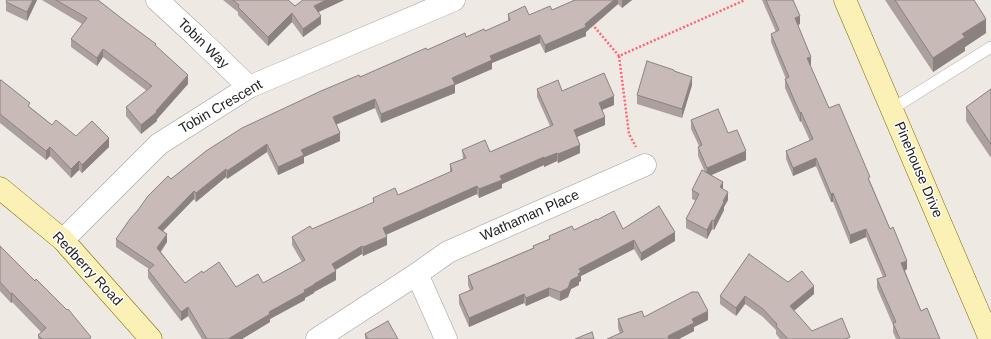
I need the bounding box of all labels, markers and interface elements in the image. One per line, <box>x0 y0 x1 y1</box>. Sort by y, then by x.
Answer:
street label: Tobin Way <box>174 15 232 73</box>
street label: Tobin Crescent <box>176 76 266 138</box>
street label: Pinehouse Drive <box>890 119 946 221</box>
street label: Wathaman Place <box>478 187 582 245</box>
street label: Redberry Road <box>48 229 126 309</box>

